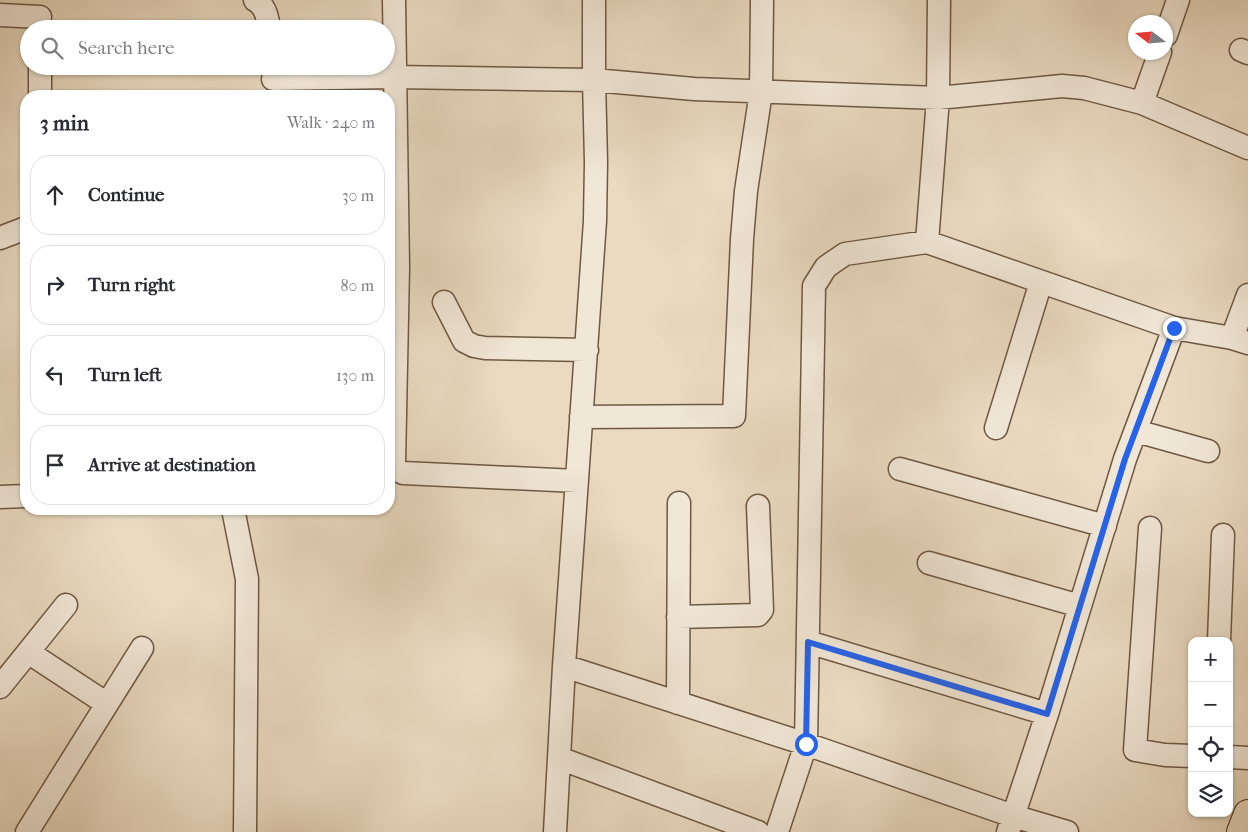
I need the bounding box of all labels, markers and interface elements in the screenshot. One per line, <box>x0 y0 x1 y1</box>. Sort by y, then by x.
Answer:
north arrow <box>1128 15 1173 60</box>
search box <box>20 20 395 75</box>
icon: search <box>38 34 66 62</box>
text: Search here <box>78 37 174 59</box>
text: 3 min <box>40 111 89 135</box>
text: Walk · 240 m <box>287 113 375 132</box>
icon: ahead <box>41 181 69 209</box>
text: Continue <box>88 184 164 206</box>
text: 30 m <box>342 186 374 205</box>
icon: right <box>41 271 69 299</box>
text: Turn right <box>88 274 175 296</box>
text: 80 m <box>340 276 374 295</box>
route end <box>1163 317 1186 340</box>
icon: left <box>41 361 69 389</box>
text: Turn left <box>88 364 162 386</box>
text: 130 m <box>336 366 374 385</box>
icon: arrive <box>41 451 69 479</box>
text: Arrive at destination <box>88 454 256 476</box>
map controls <box>1188 637 1233 817</box>
button: + <box>1188 637 1233 682</box>
button: − <box>1188 682 1233 727</box>
button: locate <box>1188 727 1233 772</box>
route start <box>795 733 818 756</box>
button: layers <box>1188 772 1233 817</box>

